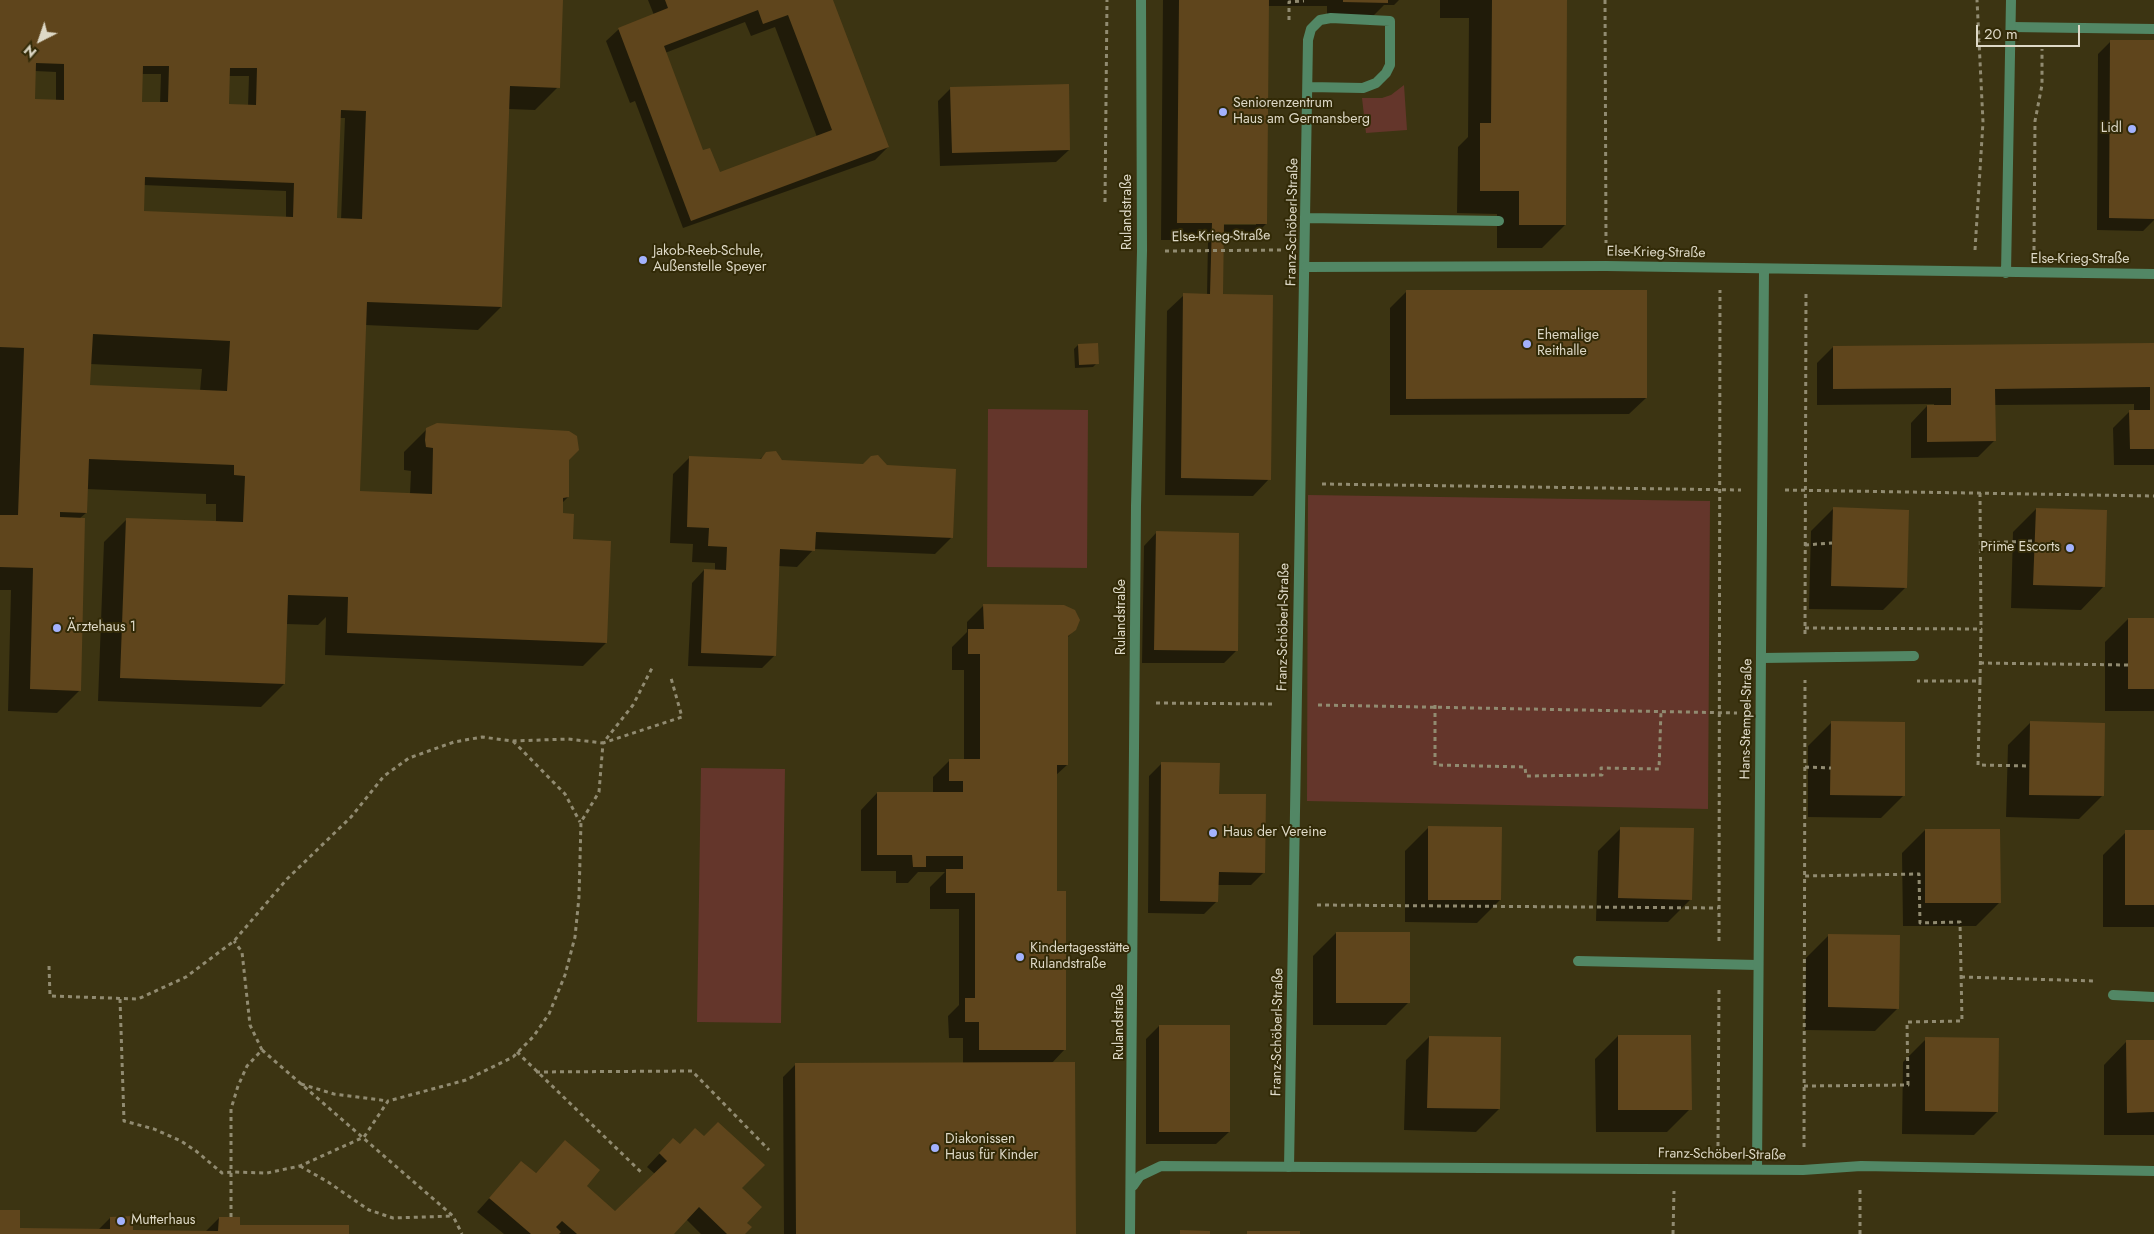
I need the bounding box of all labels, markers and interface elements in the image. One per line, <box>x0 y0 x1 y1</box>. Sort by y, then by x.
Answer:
north arrow <box>15 15 65 65</box>
scale bar <box>1979 15 2083 47</box>
text: 20 m <box>1984 23 2018 45</box>
text: N <box>19 40 41 63</box>
place label: Seniorenzentrum Haus am Germansberg <box>1233 96 1370 128</box>
marker: Seniorenzentrum Haus am Germansberg <box>1217 106 1229 118</box>
place label: Lidl <box>2101 121 2122 137</box>
marker: Lidl <box>2126 123 2138 135</box>
street label: Franz-Schöberl-Straße <box>1283 158 1303 286</box>
street label: Rulandstraße <box>1120 174 1136 250</box>
street label: Else-Krieg-Straße <box>1171 228 1271 246</box>
place label: Jakob-Reeb-Schule, Außenstelle Speyer <box>653 244 766 276</box>
street label: Else-Krieg-Straße <box>1606 244 1706 262</box>
street label: Else-Krieg-Straße <box>2031 252 2129 268</box>
marker: Jakob-Reeb-Schule, Außenstelle Speyer <box>637 254 649 266</box>
place label: Ehemalige Reithalle <box>1537 328 1599 361</box>
marker: Ehemalige Reithalle <box>1521 338 1533 350</box>
place label: Prime Escorts <box>1980 540 2060 556</box>
marker: Prime Escorts <box>2064 542 2076 554</box>
street label: Franz-Schöberl-Straße <box>1274 563 1294 691</box>
street label: Rulandstraße <box>1114 579 1130 655</box>
place label: Ärztehaus 1 <box>67 620 136 636</box>
marker: Ärztehaus 1 <box>51 622 63 634</box>
street label: Hans-Stempel-Straße <box>1738 658 1756 780</box>
place label: Haus der Vereine <box>1223 825 1326 841</box>
marker: Haus der Vereine <box>1207 827 1219 839</box>
place label: Kindertagesstätte Rulandstraße <box>1030 941 1130 974</box>
marker: Kindertagesstätte Rulandstraße <box>1014 951 1026 963</box>
street label: Franz-Schöberl-Straße <box>1268 968 1288 1096</box>
street label: Rulandstraße <box>1112 984 1128 1060</box>
place label: Diakonissen Haus für Kinder <box>945 1132 1038 1164</box>
marker: Diakonissen Haus für Kinder <box>929 1142 941 1154</box>
street label: Franz-Schöberl-Straße <box>1658 1145 1786 1165</box>
place label: Mutterhaus <box>131 1213 195 1229</box>
marker: Mutterhaus <box>115 1215 127 1227</box>

